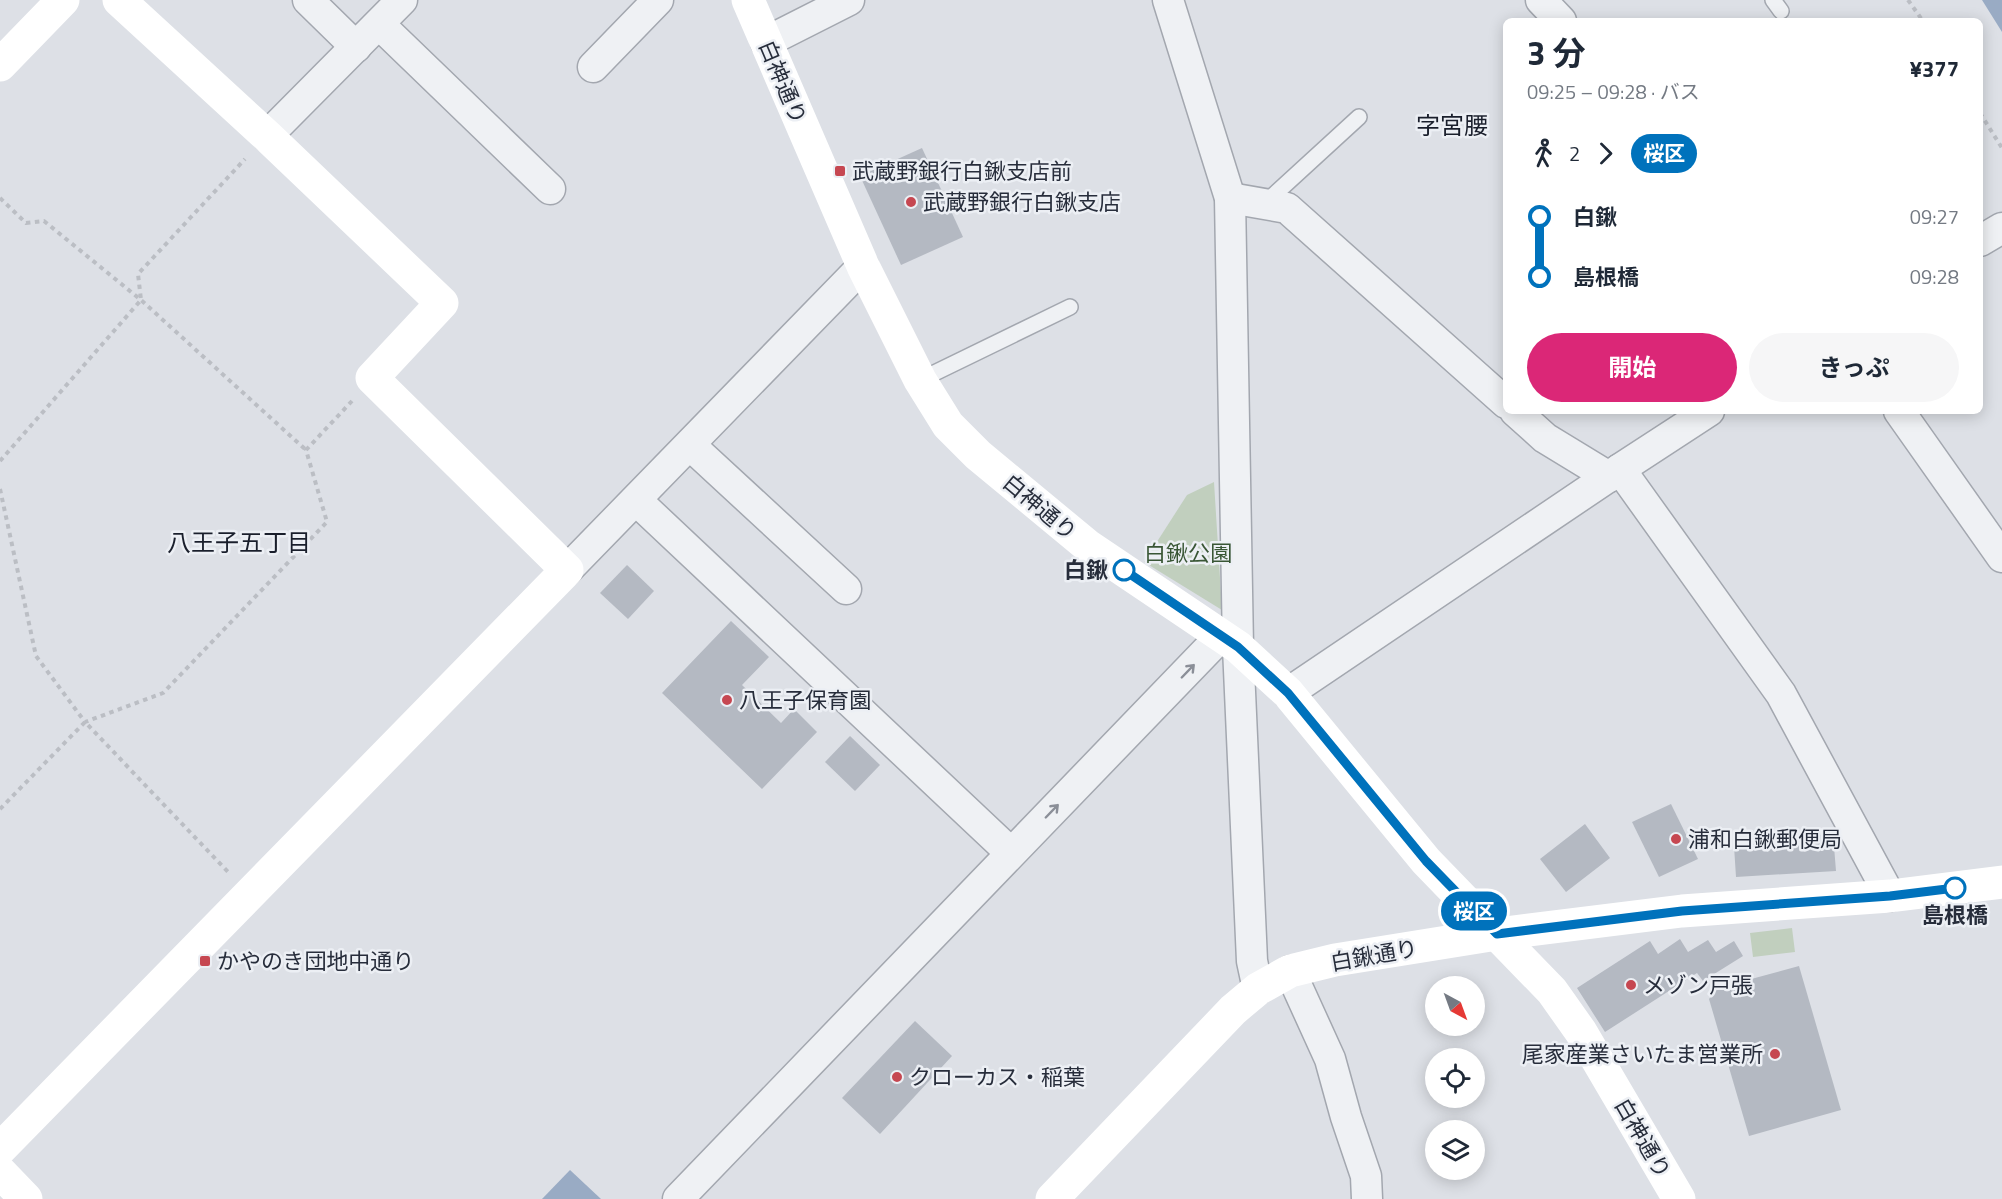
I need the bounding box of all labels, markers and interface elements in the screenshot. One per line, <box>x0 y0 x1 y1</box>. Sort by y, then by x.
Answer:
text: 3 分 <box>1527 28 1586 78</box>
street label: 白神通り <box>750 35 816 129</box>
text: ¥377 <box>1910 52 1959 86</box>
text: 09:25 – 09:28 · バス <box>1527 76 1700 107</box>
district label: 字宮腰 <box>1416 107 1488 143</box>
icon: walk <box>1527 137 1560 170</box>
icon: forward <box>1589 137 1622 170</box>
text: 桜区 <box>1643 137 1685 169</box>
text: 2 <box>1569 138 1580 169</box>
place label: 武蔵野銀行白鍬支店前 <box>852 154 1072 188</box>
marker: 武蔵野銀行白鍬支店前 <box>833 164 847 178</box>
place label: 武蔵野銀行白鍬支店 <box>923 185 1121 219</box>
marker: 武蔵野銀行白鍬支店 <box>904 195 918 209</box>
text: 白鍬 <box>1573 200 1617 234</box>
text: 09:27 <box>1910 201 1959 232</box>
text: 島根橋 <box>1573 260 1639 294</box>
text: 09:28 <box>1910 261 1959 292</box>
button: 開始 <box>1527 333 1737 402</box>
button: きっぷ <box>1749 333 1959 402</box>
street label: 白神通り <box>995 466 1085 548</box>
district label: 八王子五丁目 <box>167 524 311 560</box>
park label: 白鍬公園 <box>1144 536 1232 570</box>
place label: 白鍬 <box>1064 553 1108 587</box>
marker: 白鍬 <box>1113 559 1135 581</box>
one-way arrow <box>1180 663 1195 678</box>
place label: 八王子保育園 <box>739 683 871 717</box>
marker: 八王子保育園 <box>720 693 734 707</box>
one-way arrow <box>1044 803 1059 818</box>
place label: 浦和白鍬郵便局 <box>1688 822 1842 856</box>
marker: 浦和白鍬郵便局 <box>1669 832 1683 846</box>
marker: 島根橋 <box>1944 877 1966 899</box>
line badge: 桜区 <box>1447 892 1501 930</box>
text: 桜区 <box>1453 895 1495 927</box>
place label: 島根橋 <box>1922 898 1988 932</box>
street label: 白鍬通り <box>1328 931 1420 979</box>
place label: かやのき団地中通り <box>217 944 414 978</box>
marker: かやのき団地中通り <box>198 954 212 968</box>
place label: メゾン戸張 <box>1643 968 1753 1002</box>
north arrow <box>1425 976 1485 1036</box>
map controls <box>1425 976 1485 1180</box>
marker: メゾン戸張 <box>1624 978 1638 992</box>
place label: 尾家産業さいたま営業所 <box>1522 1037 1763 1071</box>
marker: 尾家産業さいたま営業所 <box>1768 1047 1782 1061</box>
button: locate <box>1425 1048 1485 1108</box>
place label: クローカス・稲葉 <box>909 1060 1085 1094</box>
marker: クローカス・稲葉 <box>890 1070 904 1084</box>
street label: 白神通り <box>1606 1091 1680 1185</box>
button: layers <box>1425 1120 1485 1180</box>

